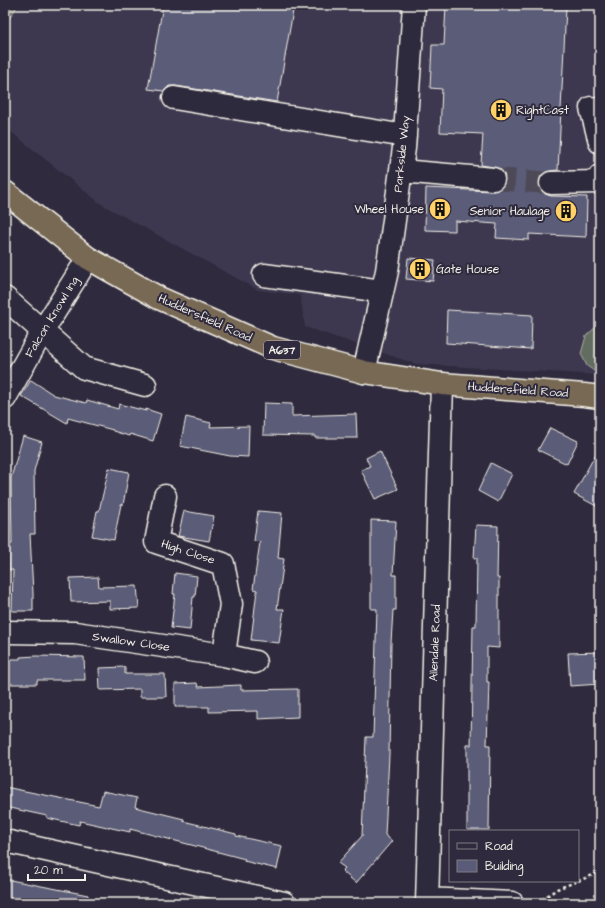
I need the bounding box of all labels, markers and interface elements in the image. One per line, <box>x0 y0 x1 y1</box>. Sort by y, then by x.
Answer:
building icon: RightCast <box>488 97 514 123</box>
place label: RightCast <box>516 102 569 120</box>
street label: Parkside Way <box>390 114 416 193</box>
building icon: Wheel House <box>427 196 453 222</box>
building icon: Senior Haulage <box>553 198 579 224</box>
place label: Wheel House <box>354 201 425 218</box>
place label: Senior Haulage <box>470 203 550 221</box>
building icon: Gate House <box>407 256 433 282</box>
place label: Gate House <box>436 261 500 278</box>
street label: Falcon Knowl Ing <box>21 273 84 361</box>
street label: Huddersfield Road <box>156 290 254 346</box>
road number: A637 <box>264 341 300 359</box>
street label: Huddersfield Road <box>467 378 569 402</box>
street label: High Close <box>159 535 218 570</box>
street label: Allendale Road <box>425 604 445 682</box>
street label: Swallow Close <box>91 628 171 656</box>
legend <box>449 830 579 882</box>
text: Road <box>485 838 513 855</box>
scale bar <box>28 856 85 882</box>
text: Building <box>485 858 523 876</box>
text: 20 m <box>34 862 63 879</box>

